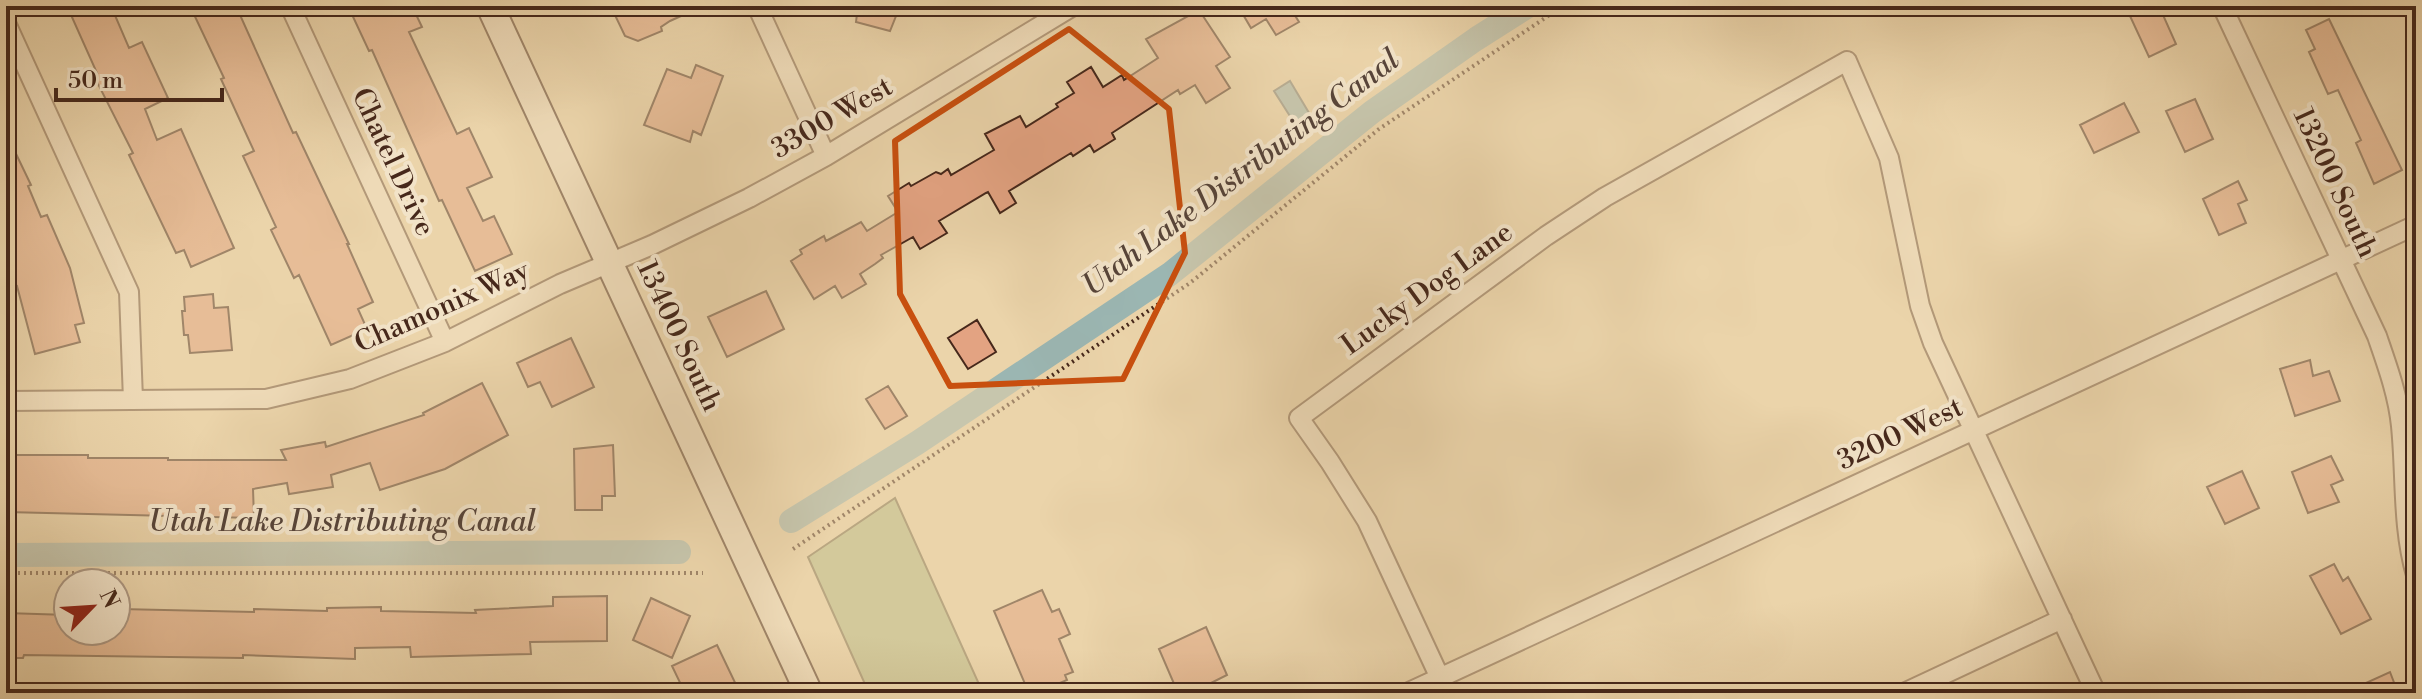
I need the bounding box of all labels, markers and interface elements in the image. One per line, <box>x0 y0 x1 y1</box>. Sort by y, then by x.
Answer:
water label: Utah Lake Distributing Canal <box>1075 41 1408 305</box>
scale bar <box>56 52 222 102</box>
text: 50 m <box>68 66 123 96</box>
street label: 3300 West <box>765 69 899 167</box>
street label: Chatel Drive <box>343 82 443 242</box>
street label: 13200 South <box>2285 103 2385 264</box>
street label: Lucky Dog Lane <box>1334 215 1520 363</box>
street label: Chamonix Way <box>349 253 535 361</box>
street label: 13400 South <box>629 255 729 417</box>
street label: 3200 West <box>1832 390 1968 478</box>
water label: Utah Lake Distributing Canal <box>148 503 536 541</box>
north arrow <box>52 567 132 647</box>
text: N <box>93 586 125 613</box>

